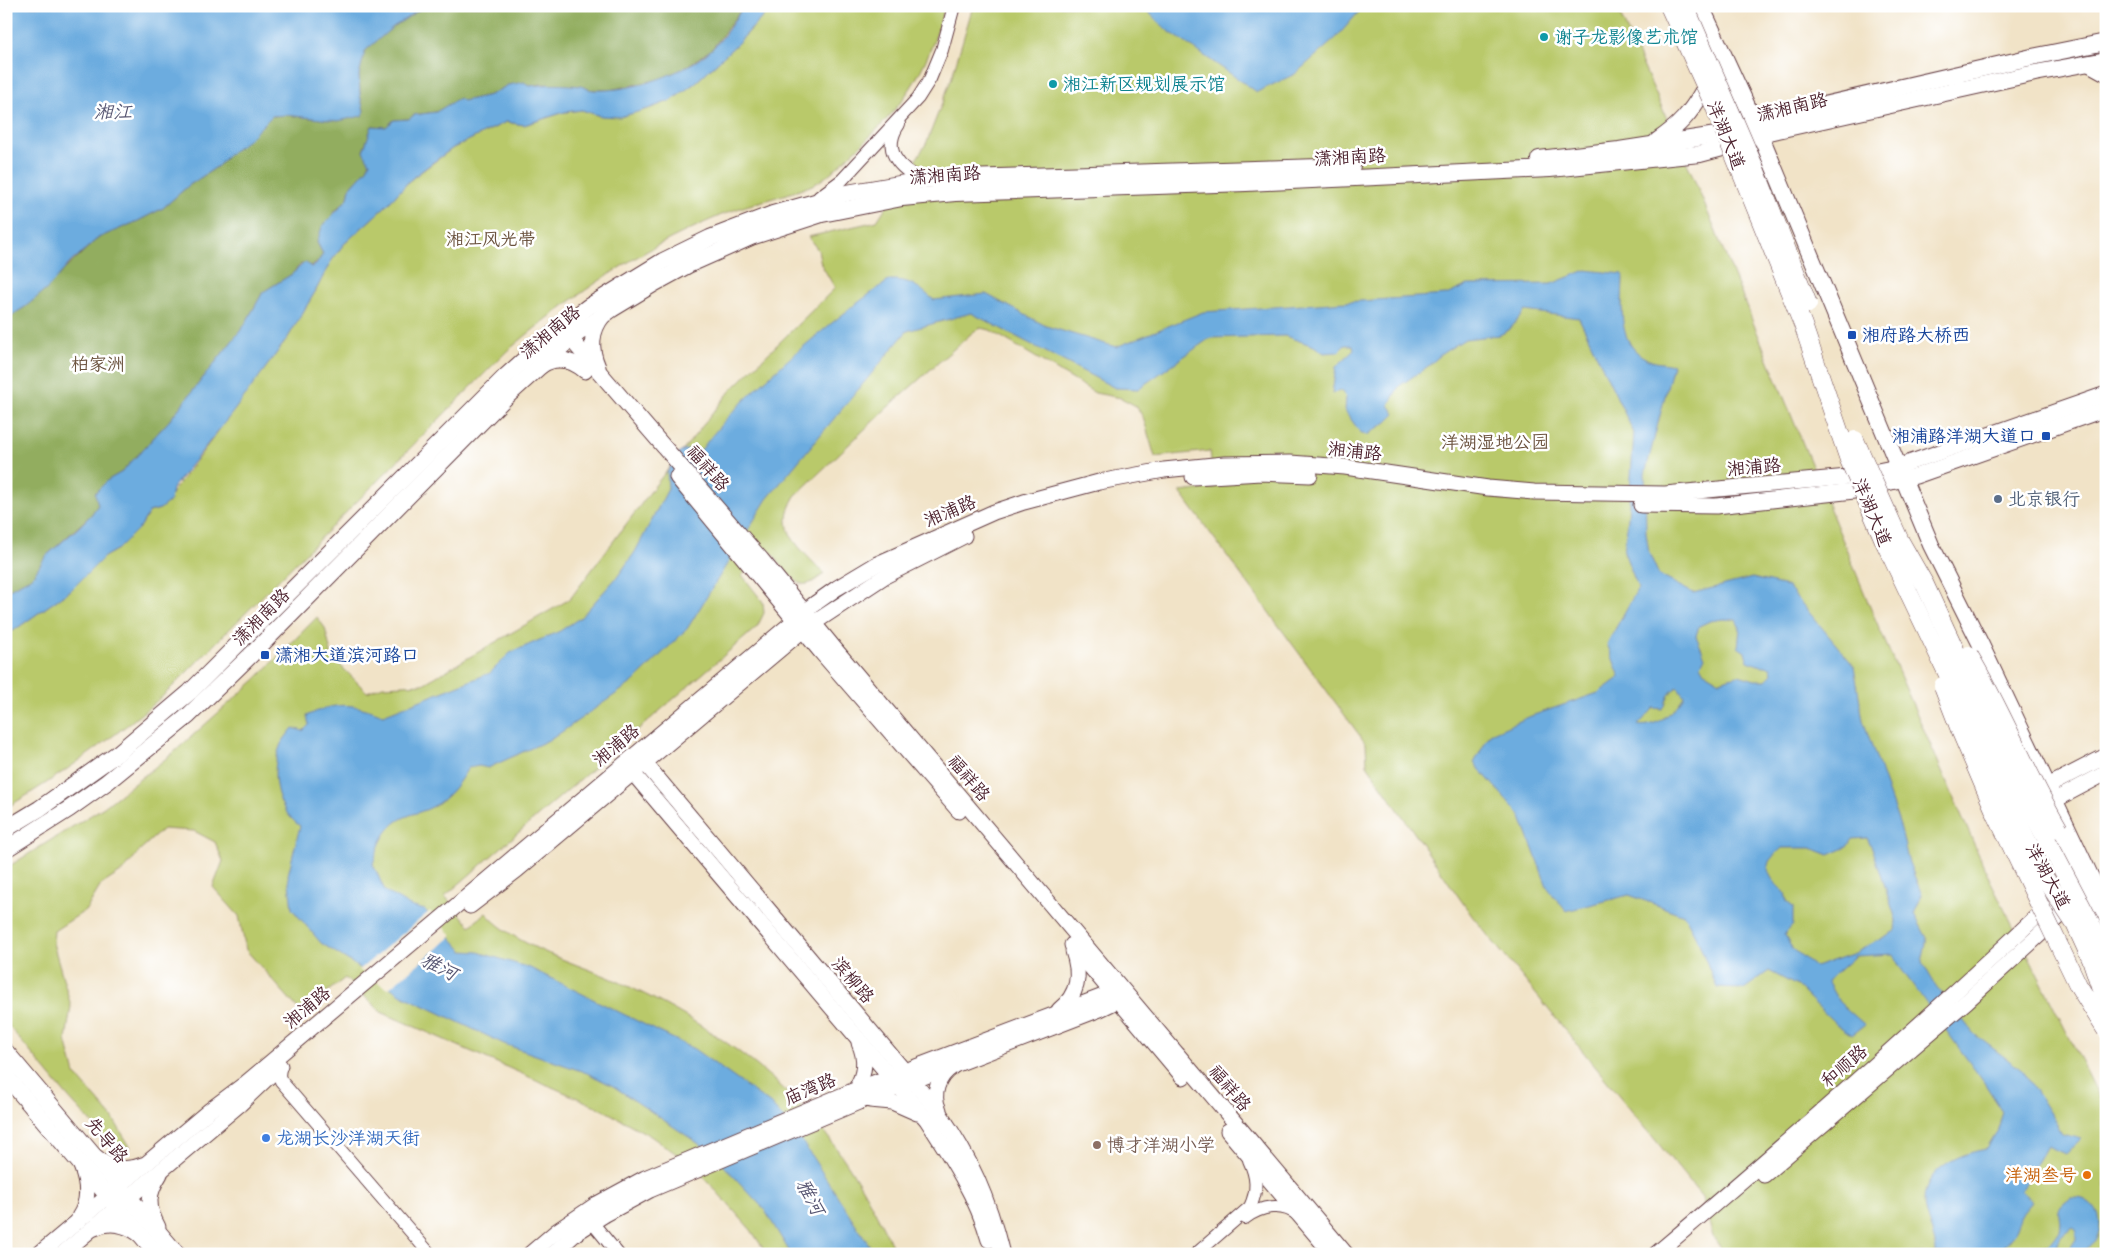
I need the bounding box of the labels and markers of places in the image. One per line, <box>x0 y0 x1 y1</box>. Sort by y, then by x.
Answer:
place label: 谢子龙影像艺术馆 <box>1554 26 1698 48</box>
marker: 谢子龙影像艺术馆 <box>1538 31 1550 43</box>
place label: 湘江新区规划展示馆 <box>1063 73 1225 95</box>
marker: 湘江新区规划展示馆 <box>1047 78 1059 90</box>
place label: 湘府路大桥西 <box>1862 324 1970 346</box>
marker: 湘府路大桥西 <box>1846 329 1858 341</box>
place label: 湘浦路洋湖大道口 <box>1892 425 2036 447</box>
marker: 湘浦路洋湖大道口 <box>2040 430 2052 442</box>
place label: 北京银行 <box>2008 488 2080 510</box>
marker: 北京银行 <box>1992 493 2004 505</box>
place label: 潇湘大道滨河路口 <box>275 644 419 666</box>
marker: 潇湘大道滨河路口 <box>259 649 271 661</box>
place label: 龙湖长沙洋湖天街 <box>276 1127 420 1149</box>
marker: 龙湖长沙洋湖天街 <box>260 1132 272 1144</box>
place label: 博才洋湖小学 <box>1107 1134 1215 1156</box>
marker: 博才洋湖小学 <box>1091 1139 1103 1151</box>
place label: 洋湖叁号 <box>2005 1164 2077 1186</box>
marker: 洋湖叁号 <box>2081 1169 2093 1181</box>

